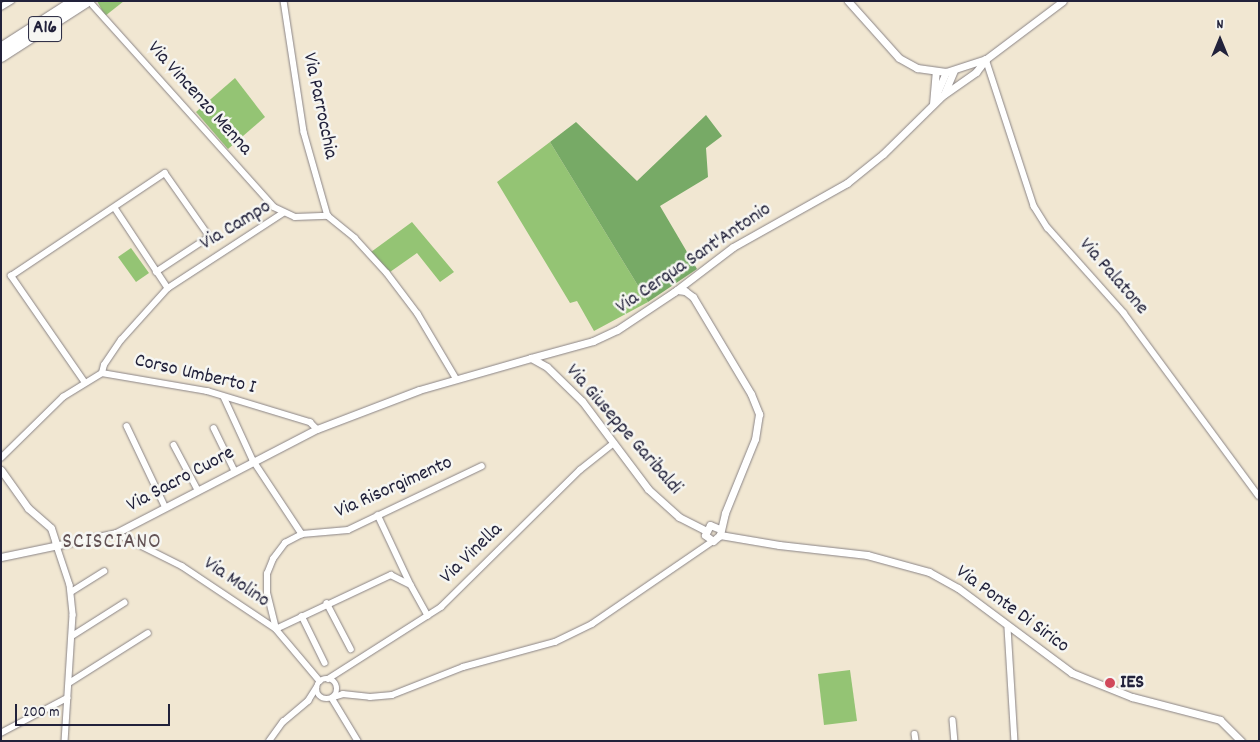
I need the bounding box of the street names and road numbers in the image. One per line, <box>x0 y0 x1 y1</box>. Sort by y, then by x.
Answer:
road number: A16 <box>28 12 62 46</box>
street label: Via Vincenzo Menna <box>141 37 257 161</box>
street label: Via Parrocchia <box>296 51 342 161</box>
street label: Via Campo <box>196 196 276 256</box>
street label: Via Cerqua Sant'Antonio <box>612 198 776 320</box>
street label: Via Palatone <box>1073 234 1153 320</box>
street label: Corso Umberto I <box>132 349 258 401</box>
street label: Via Giuseppe Garibaldi <box>560 360 686 500</box>
street label: Via Sacro Cuore <box>123 442 239 518</box>
street label: Via Risorgimento <box>332 451 456 525</box>
street label: Via Vinella <box>436 518 508 590</box>
street label: Via Molino <box>198 552 274 614</box>
street label: Via Ponte Di Sirico <box>951 561 1073 659</box>

